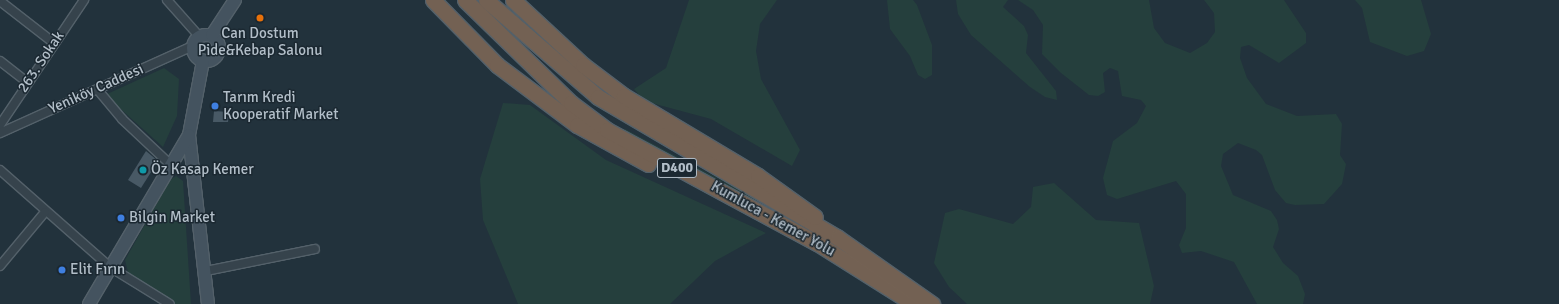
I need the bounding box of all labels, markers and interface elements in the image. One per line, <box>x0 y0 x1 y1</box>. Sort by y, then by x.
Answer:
marker: Can Dostum Pide&Kebap Salonu <box>255 13 265 23</box>
place label: Can Dostum Pide&Kebap Salonu <box>198 24 322 59</box>
street label: 263. Sokak <box>14 28 68 96</box>
street label: Yeniköy Caddesi <box>46 60 146 118</box>
place label: Tarım Kredi Kooperatif Market <box>223 88 339 123</box>
marker: Tarım Kredi Kooperatif Market <box>210 101 220 111</box>
road number: D400 <box>656 156 698 180</box>
place label: Öz Kasap Kemer <box>151 161 254 179</box>
marker: Öz Kasap Kemer <box>138 165 148 175</box>
street label: Kumluca - Kemer Yolu <box>708 177 838 261</box>
place label: Bilgin Market <box>129 209 215 227</box>
marker: Bilgin Market <box>116 213 126 223</box>
place label: Elit Fırın <box>70 261 125 279</box>
marker: Elit Fırın <box>57 265 67 275</box>

